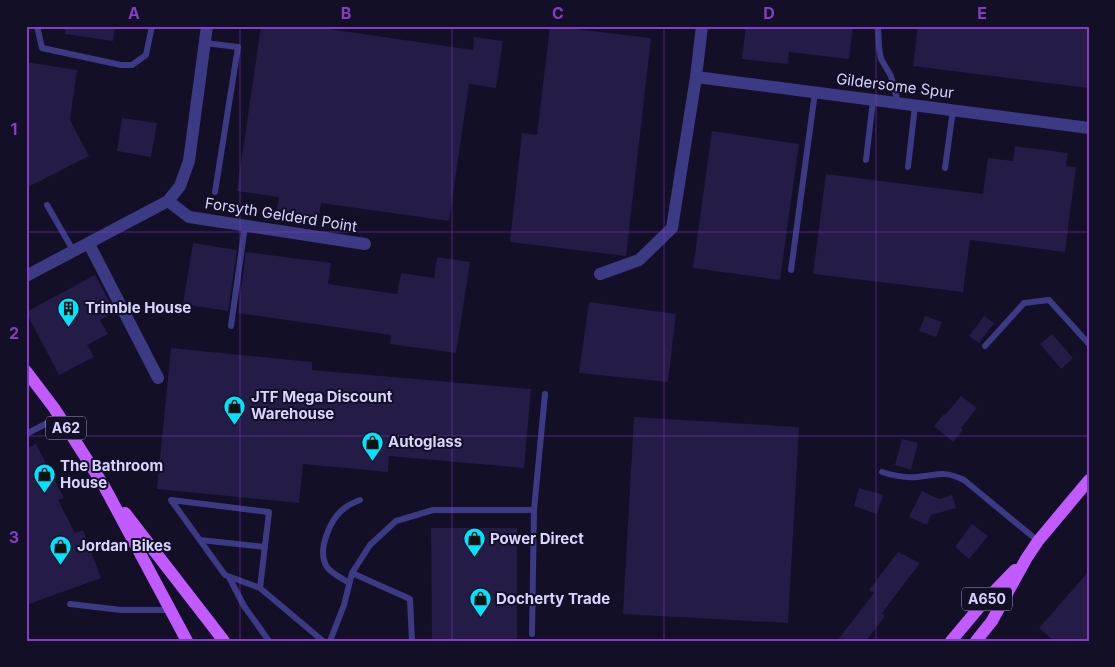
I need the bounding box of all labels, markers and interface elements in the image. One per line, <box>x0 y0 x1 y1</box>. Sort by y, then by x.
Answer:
text: A <box>128 3 140 23</box>
text: B <box>341 3 351 23</box>
text: C <box>552 3 564 23</box>
text: D <box>763 3 775 23</box>
text: E <box>977 3 987 23</box>
street label: Gildersome Spur <box>835 69 955 102</box>
text: 1 <box>11 119 17 139</box>
street label: Forsyth Gelderd Point <box>204 193 359 236</box>
building icon: Trimble House <box>57 296 81 327</box>
place label: Trimble House <box>85 298 191 317</box>
text: 2 <box>9 323 19 343</box>
place label: JTF Mega Discount Warehouse <box>251 387 393 423</box>
shop icon: JTF Mega Discount Warehouse <box>223 394 247 425</box>
road number: A62 <box>46 416 86 439</box>
shop icon: Autoglass <box>360 430 384 461</box>
place label: Autoglass <box>388 432 462 451</box>
place label: The Bathroom House <box>60 456 163 492</box>
shop icon: The Bathroom House <box>32 463 56 494</box>
text: 3 <box>9 527 19 547</box>
shop icon: Power Direct <box>462 527 486 558</box>
place label: Power Direct <box>490 529 584 548</box>
shop icon: Jordan Bikes <box>49 534 73 565</box>
place label: Jordan Bikes <box>77 536 171 555</box>
shop icon: Docherty Trade <box>468 587 492 618</box>
road number: A650 <box>962 588 1012 610</box>
place label: Docherty Trade <box>496 589 610 608</box>

